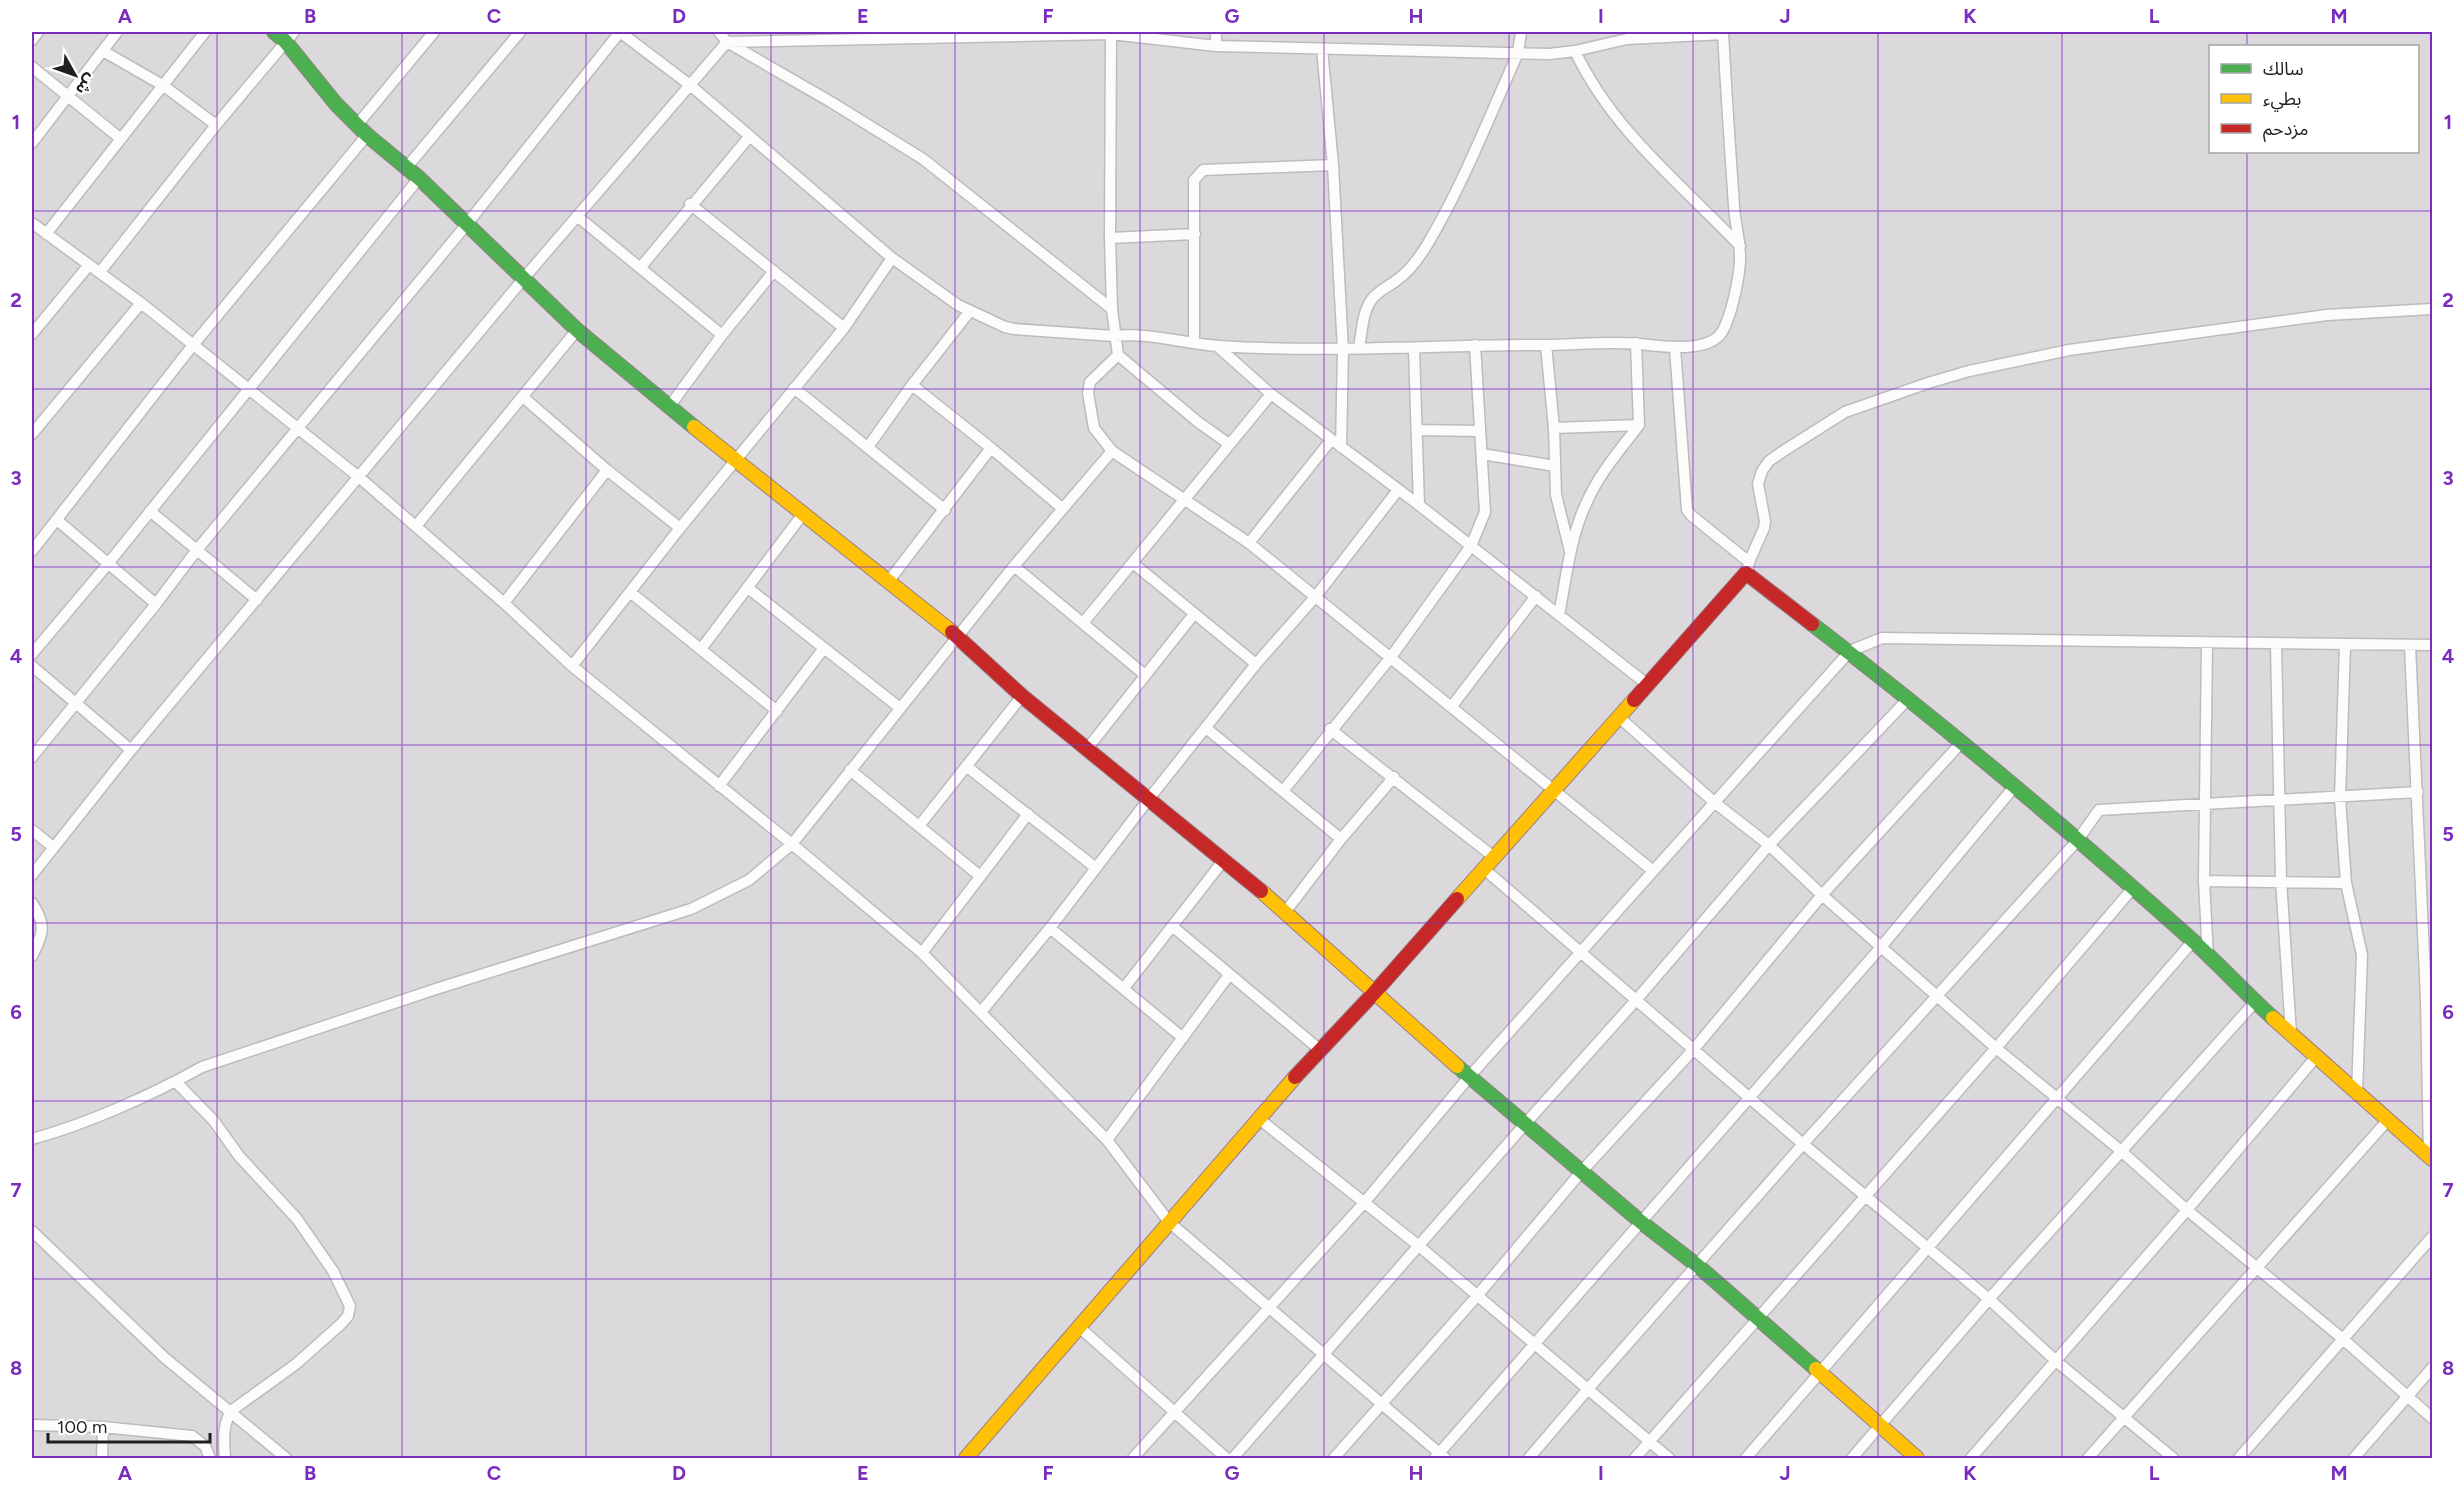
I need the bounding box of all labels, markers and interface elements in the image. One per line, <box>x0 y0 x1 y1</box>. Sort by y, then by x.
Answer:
text: A <box>118 4 133 28</box>
text: B <box>304 4 316 28</box>
text: C <box>487 4 501 28</box>
text: D <box>672 4 686 28</box>
text: E <box>857 4 869 28</box>
text: F <box>1042 4 1054 28</box>
text: G <box>1225 4 1240 28</box>
text: H <box>1409 4 1424 28</box>
text: I <box>1598 4 1604 28</box>
text: J <box>1779 4 1791 28</box>
text: K <box>1963 4 1977 28</box>
text: L <box>2149 4 2160 28</box>
text: M <box>2330 4 2348 28</box>
north arrow <box>45 45 105 105</box>
legend <box>2209 45 2419 153</box>
text: سالك <box>2263 58 2304 80</box>
text: ش <box>72 70 100 99</box>
text: بطيء <box>2263 88 2301 112</box>
text: 1 <box>12 110 20 134</box>
text: 1 <box>2444 110 2452 134</box>
text: مزدحم <box>2263 118 2308 142</box>
text: 2 <box>10 288 22 312</box>
text: 2 <box>2442 288 2454 312</box>
text: 3 <box>10 466 22 490</box>
text: 3 <box>2442 466 2454 490</box>
text: 4 <box>10 644 23 668</box>
text: 4 <box>2442 644 2455 668</box>
text: 5 <box>10 822 22 846</box>
text: 5 <box>2442 822 2454 846</box>
text: 6 <box>10 1000 22 1024</box>
text: 6 <box>2442 1000 2454 1024</box>
text: 7 <box>10 1178 22 1202</box>
text: 7 <box>2442 1178 2454 1202</box>
text: 8 <box>10 1356 22 1380</box>
text: 8 <box>2442 1356 2454 1380</box>
scale bar <box>48 1406 210 1444</box>
text: 100 m <box>57 1416 107 1438</box>
text: A <box>118 1461 133 1485</box>
text: B <box>304 1461 316 1485</box>
text: C <box>487 1461 501 1485</box>
text: D <box>672 1461 686 1485</box>
text: E <box>857 1461 869 1485</box>
text: F <box>1042 1461 1054 1485</box>
text: G <box>1225 1461 1240 1485</box>
text: H <box>1409 1461 1424 1485</box>
text: I <box>1598 1461 1604 1485</box>
text: J <box>1779 1461 1791 1485</box>
text: K <box>1963 1461 1977 1485</box>
text: L <box>2149 1461 2160 1485</box>
text: M <box>2330 1461 2348 1485</box>

